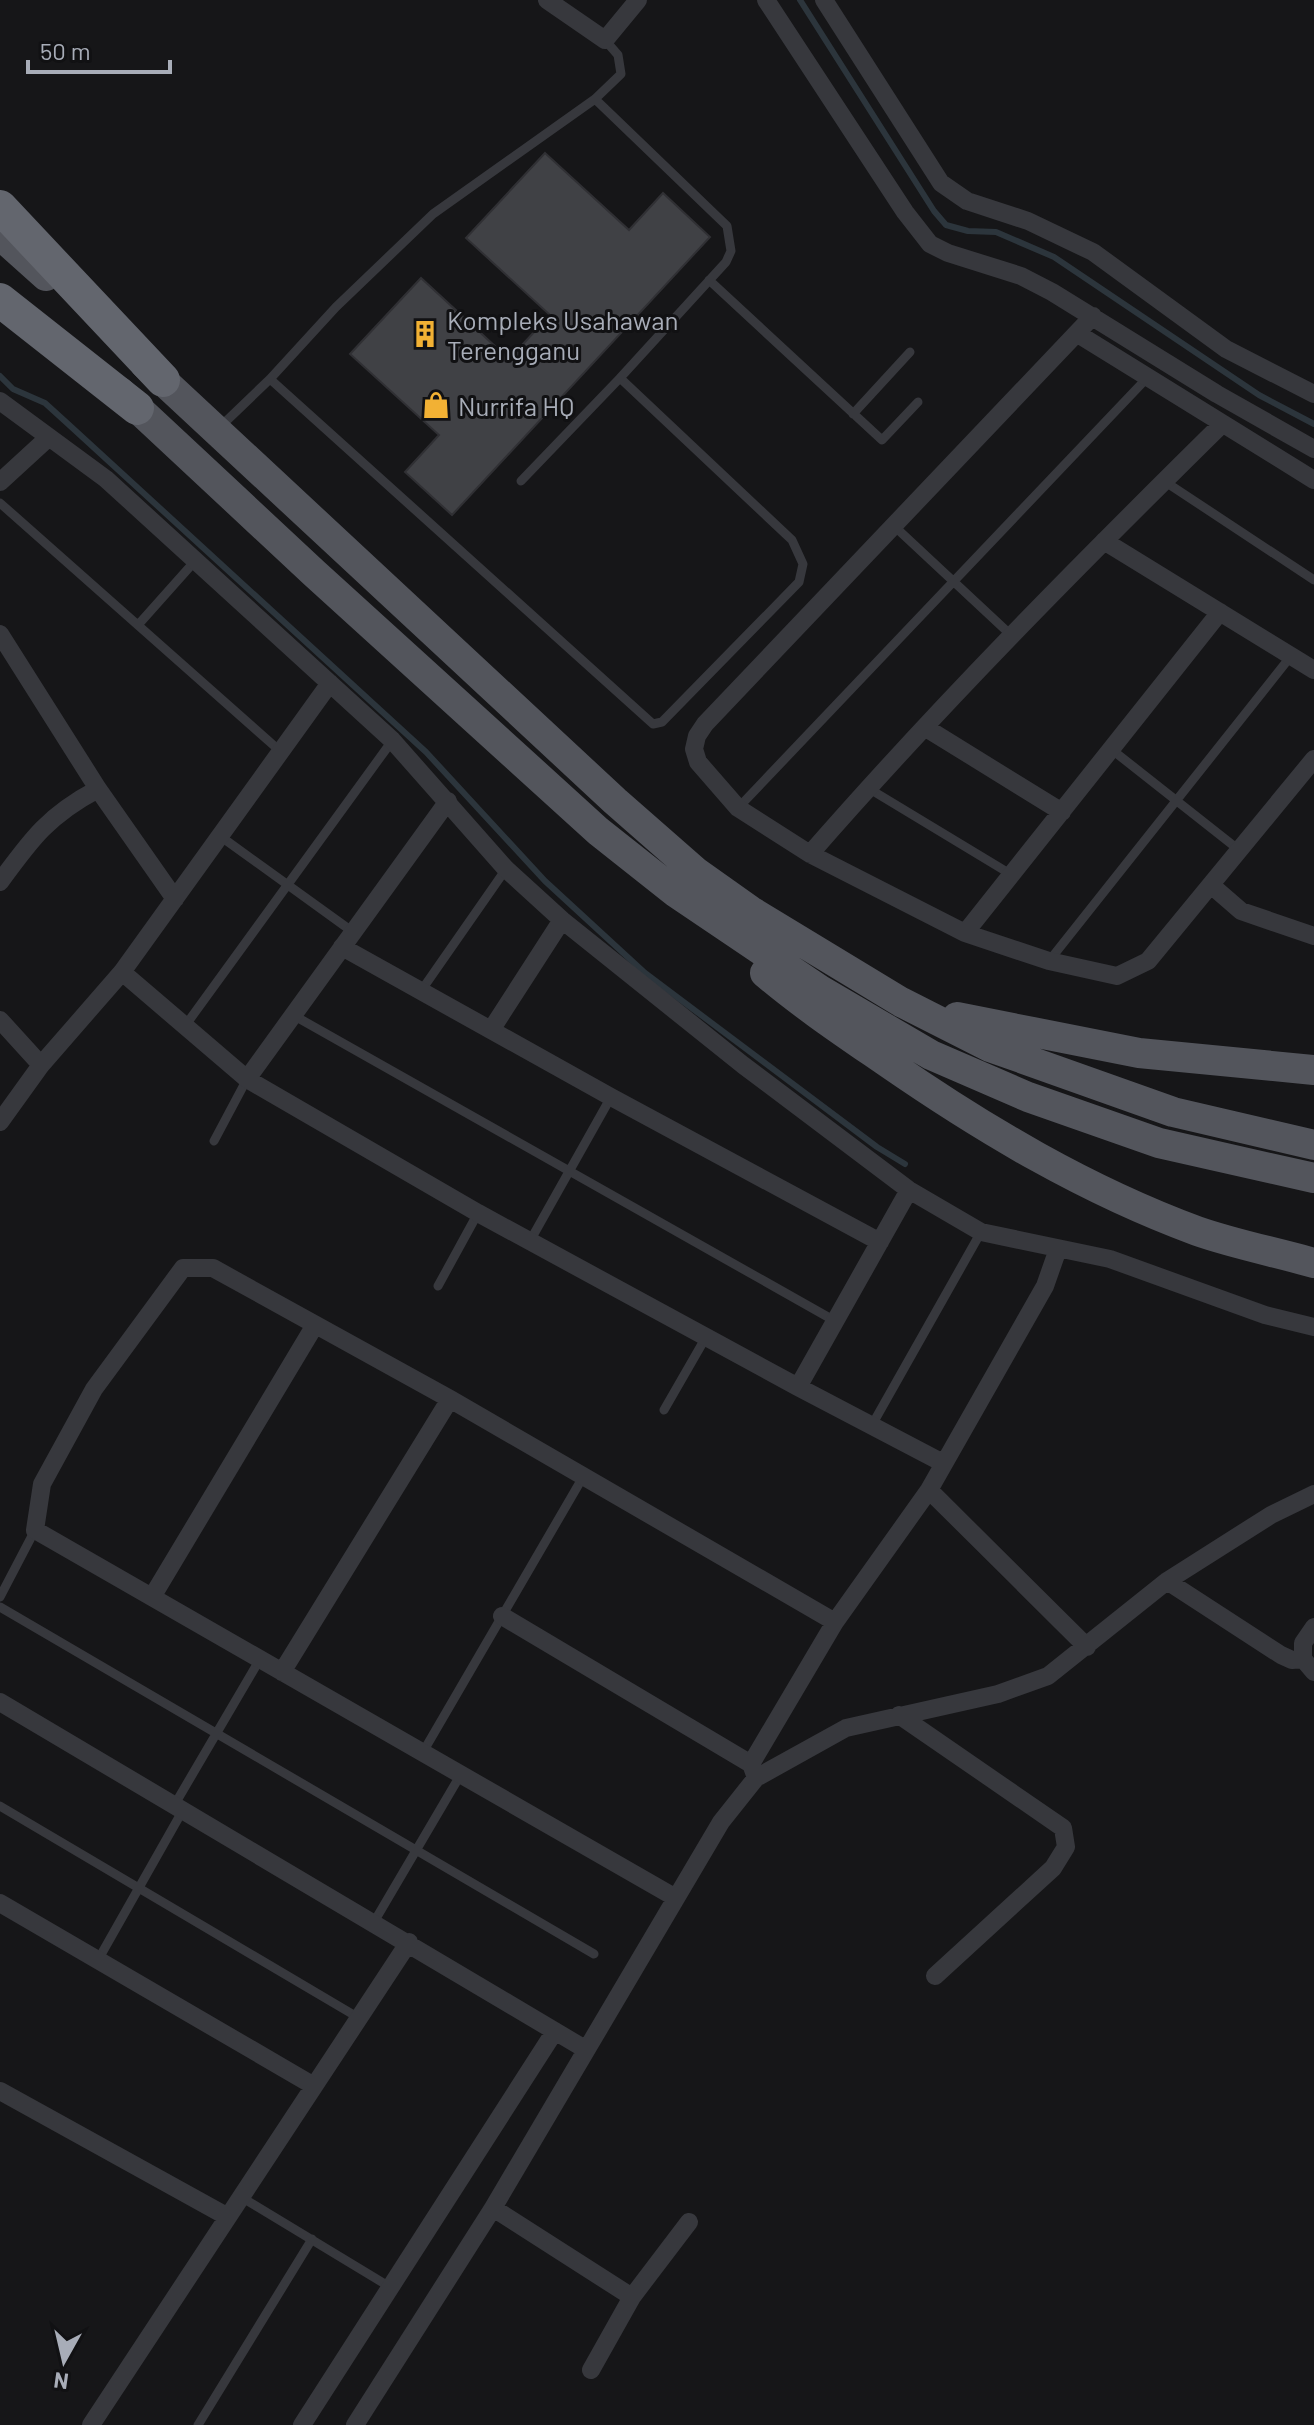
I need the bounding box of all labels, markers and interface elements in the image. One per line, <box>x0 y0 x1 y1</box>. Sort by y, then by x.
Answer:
scale bar <box>28 24 170 74</box>
text: 50 m <box>40 36 91 65</box>
place label: Kompleks Usahawan Terengganu <box>447 304 679 365</box>
building icon: Kompleks Usahawan Terengganu <box>410 319 440 349</box>
shop icon: Nurrifa HQ <box>421 390 451 420</box>
place label: Nurrifa HQ <box>458 390 574 421</box>
north arrow <box>24 2321 104 2401</box>
text: N <box>52 2368 70 2396</box>

